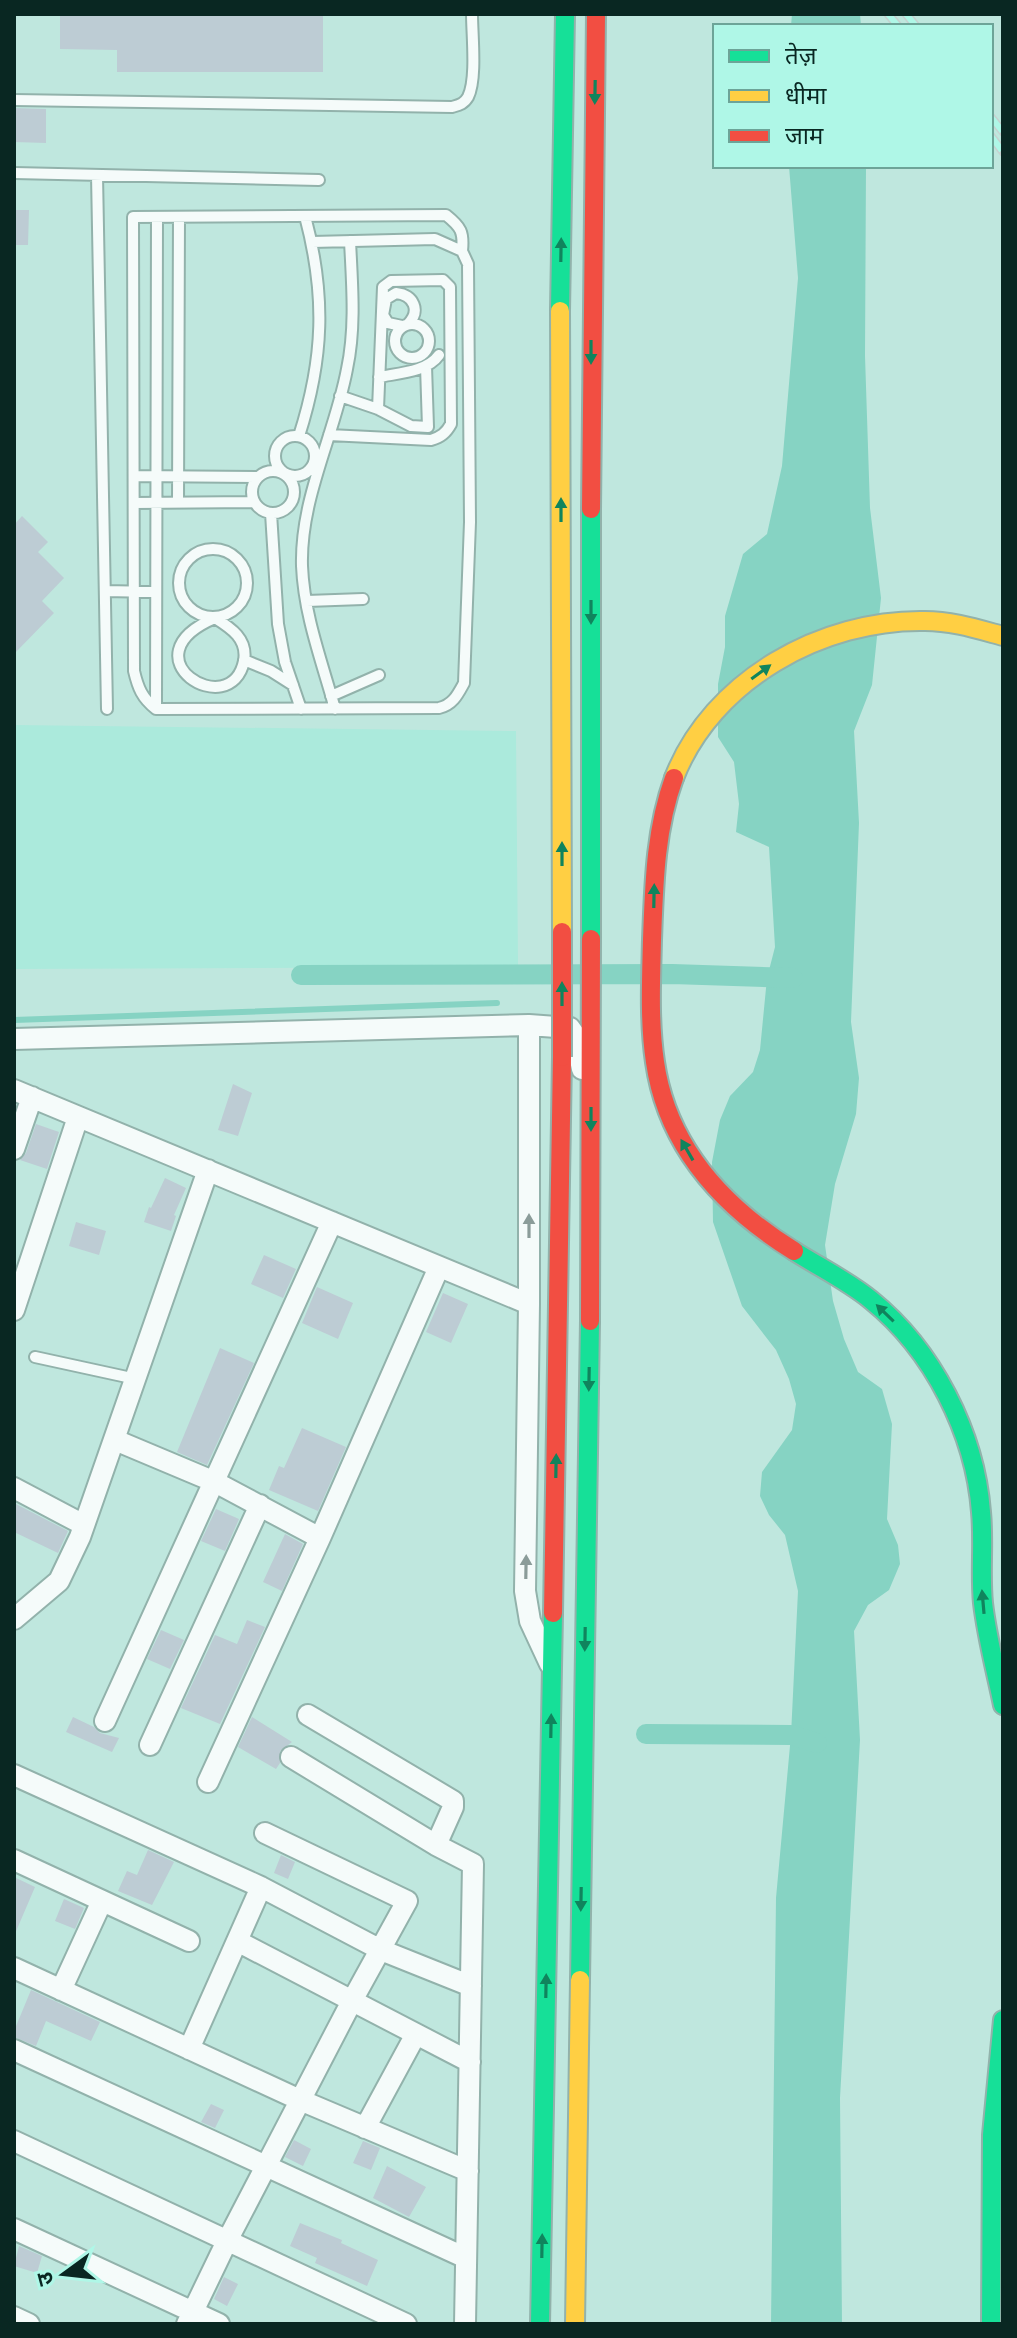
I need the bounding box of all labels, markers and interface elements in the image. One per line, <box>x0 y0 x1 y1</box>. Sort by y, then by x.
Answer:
legend <box>713 24 993 168</box>
text: तेज़ <box>785 39 818 71</box>
text: धीमा <box>785 79 827 111</box>
one-way arrow <box>588 80 601 105</box>
text: जाम <box>785 119 824 151</box>
one-way arrow <box>555 237 568 262</box>
one-way arrow <box>585 340 597 365</box>
one-way arrow <box>555 497 567 522</box>
one-way arrow <box>585 600 597 625</box>
one-way arrow <box>751 664 771 680</box>
one-way arrow <box>555 841 568 866</box>
one-way arrow <box>647 883 660 908</box>
one-way arrow <box>556 981 568 1006</box>
one-way arrow <box>584 1107 597 1132</box>
one-way arrow <box>680 1139 694 1161</box>
one-way arrow <box>523 1213 535 1238</box>
one-way arrow <box>876 1304 895 1322</box>
one-way arrow <box>583 1367 596 1392</box>
one-way arrow <box>550 1453 563 1478</box>
one-way arrow <box>519 1554 532 1579</box>
one-way arrow <box>976 1589 989 1614</box>
one-way arrow <box>579 1627 591 1652</box>
one-way arrow <box>545 1713 557 1738</box>
one-way arrow <box>575 1887 587 1912</box>
one-way arrow <box>540 1973 552 1998</box>
one-way arrow <box>535 2233 548 2258</box>
north arrow <box>24 2234 104 2314</box>
text: उ <box>28 2268 60 2289</box>

